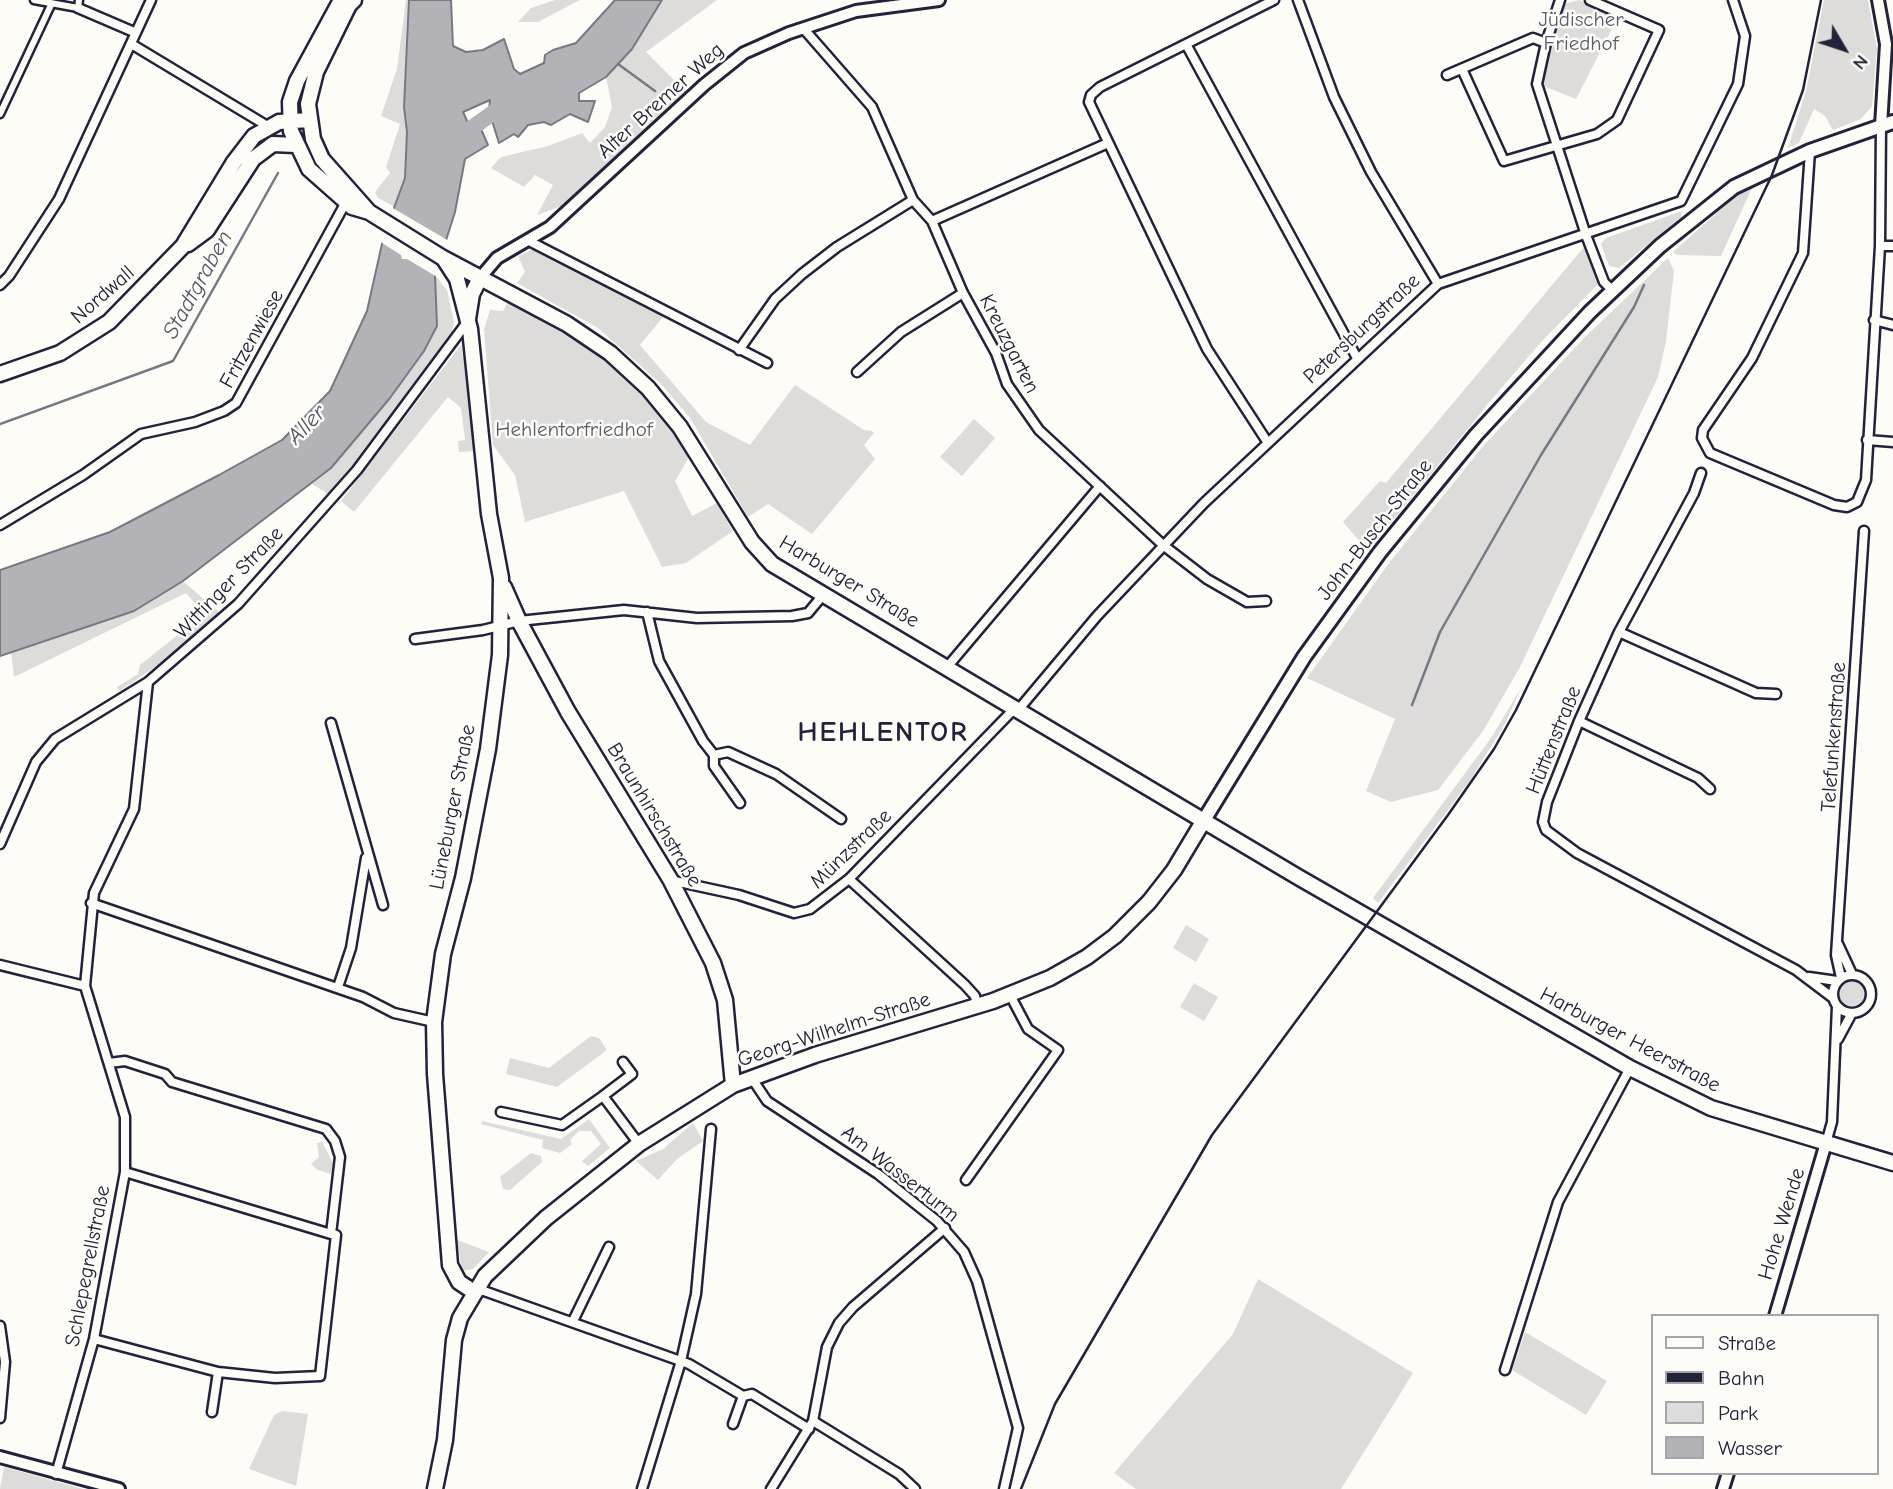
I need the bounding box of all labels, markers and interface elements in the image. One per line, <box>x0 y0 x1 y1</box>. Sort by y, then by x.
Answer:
park label: Jüdischer Friedhof <box>1538 7 1624 57</box>
north arrow <box>1809 14 1879 84</box>
street label: Alter Bremer Weg <box>593 38 729 164</box>
text: N <box>1848 50 1873 74</box>
water label: Stadtgraben <box>157 226 239 344</box>
street label: Nordwall <box>66 261 140 329</box>
street label: Petersburgstraße <box>1298 269 1426 389</box>
street label: Fritzenwiese <box>215 285 289 393</box>
street label: Kreuzgarten <box>973 290 1045 398</box>
water label: Aller <box>282 400 332 450</box>
park label: Hehlentorfriedhof <box>495 417 653 443</box>
street label: John-Busch-Straße <box>1312 454 1438 606</box>
street label: Wittinger Straße <box>169 522 289 644</box>
street label: Harburger Straße <box>774 530 924 634</box>
street label: Telefunkenstraße <box>1816 661 1852 813</box>
street label: Hüttenstraße <box>1521 682 1587 798</box>
district label: HEHLENTOR <box>799 716 967 750</box>
street label: Lüneburger Straße <box>425 722 481 892</box>
street label: Braunhirschstraße <box>601 738 707 892</box>
street label: Münzstraße <box>805 804 897 894</box>
street label: Harburger Heerstraße <box>1535 982 1725 1098</box>
street label: Georg-Wilhelm-Straße <box>735 987 933 1073</box>
street label: Am Wasserturm <box>836 1120 964 1228</box>
street label: Hohe Wende <box>1753 1165 1811 1283</box>
street label: Schlepegrellstraße <box>60 1183 116 1349</box>
legend <box>1652 1314 1879 1475</box>
text: Straße <box>1718 1331 1776 1355</box>
text: Bahn <box>1718 1366 1765 1390</box>
text: Park <box>1718 1401 1758 1425</box>
text: Wasser <box>1718 1436 1782 1460</box>

